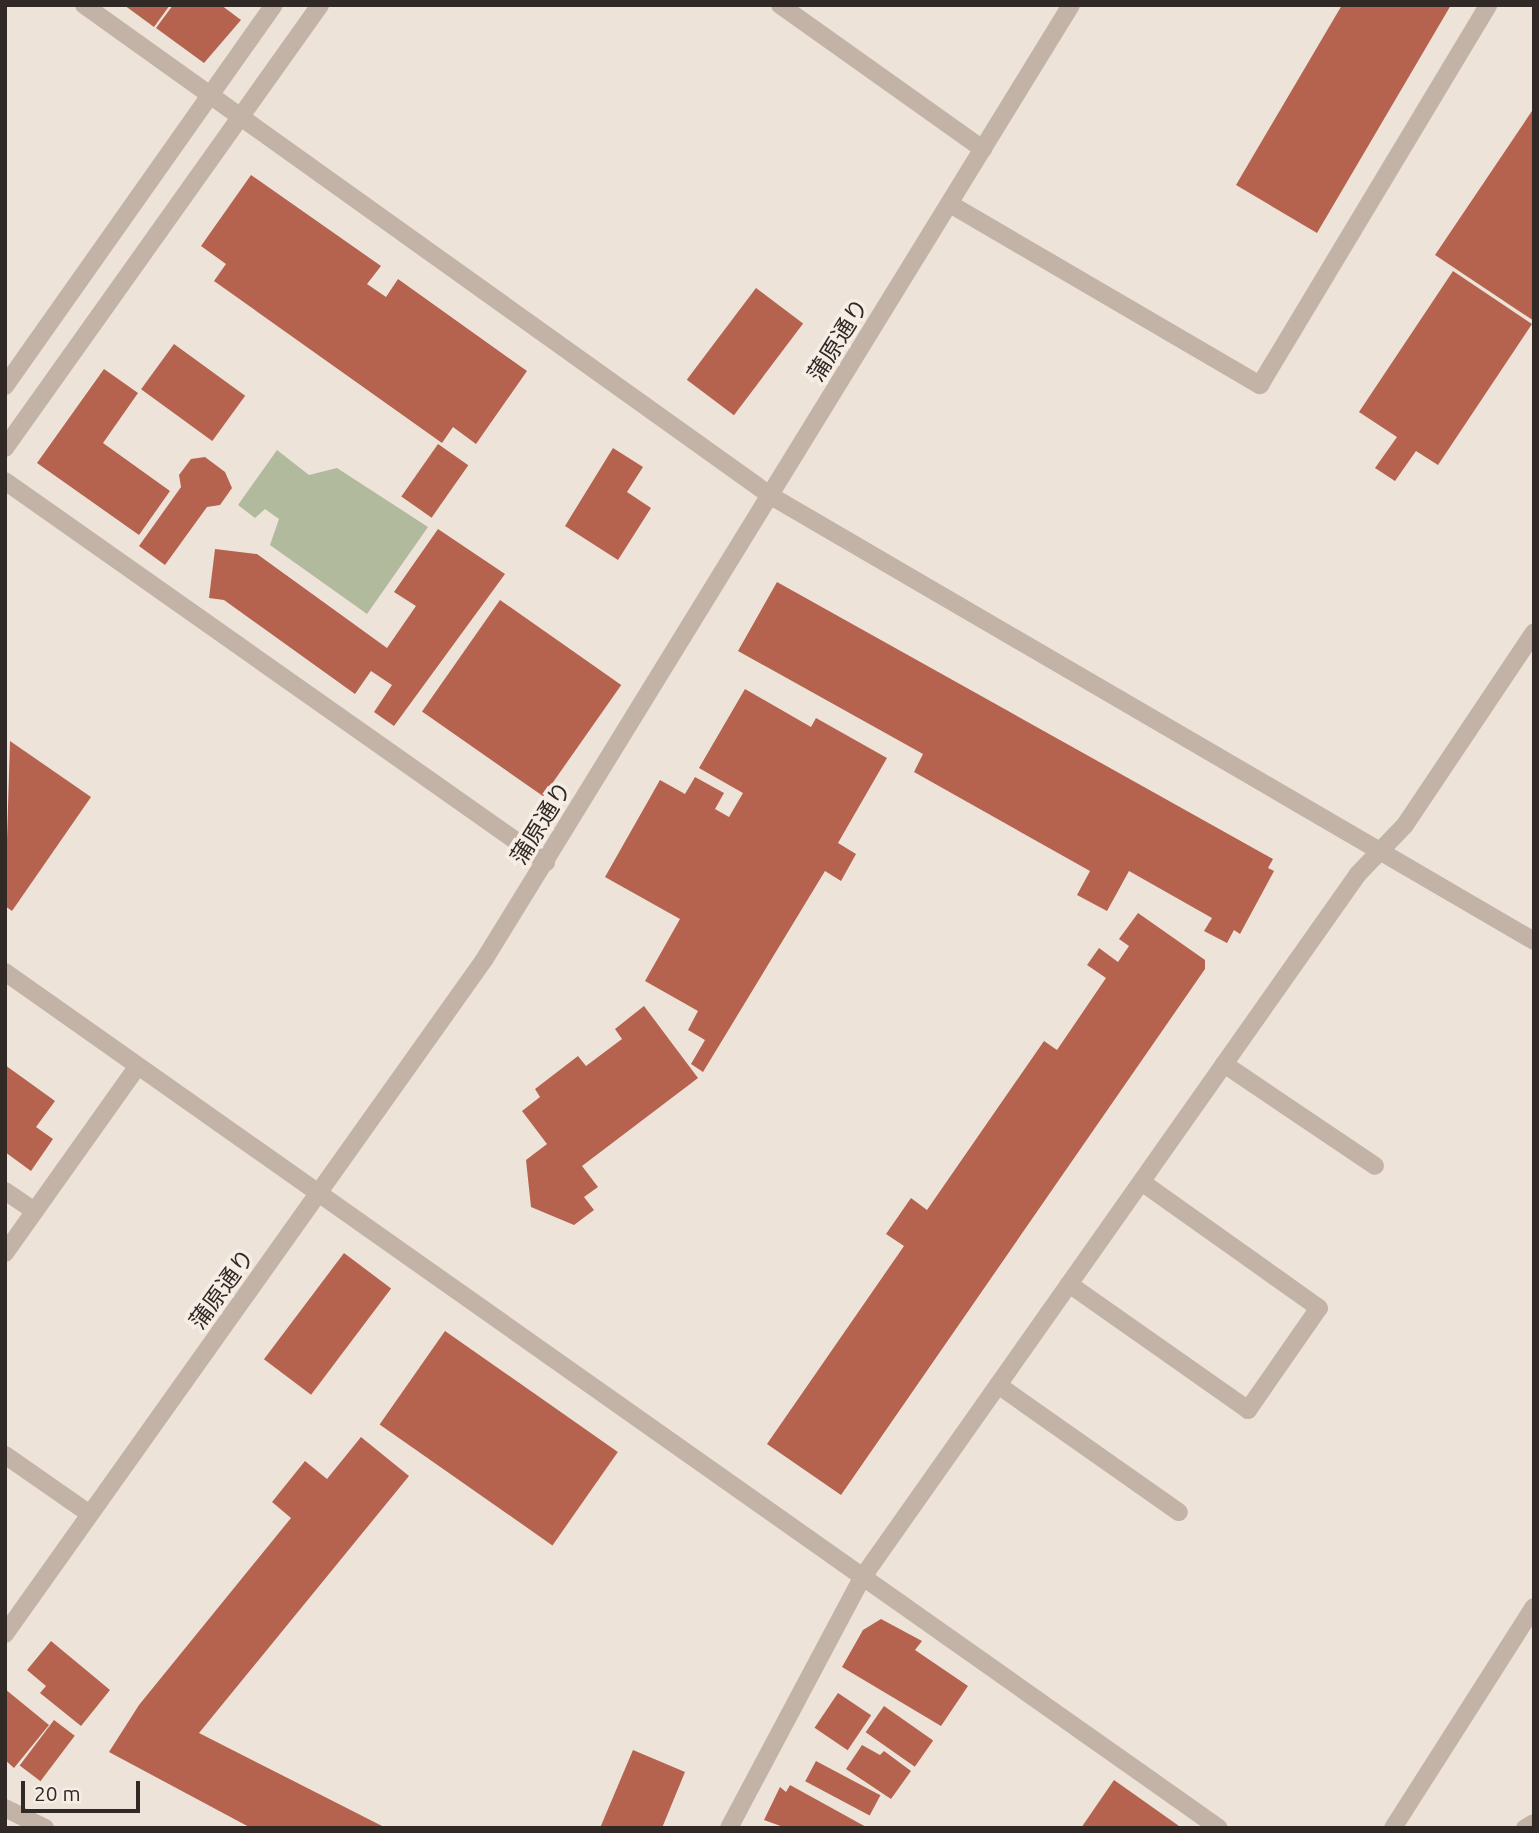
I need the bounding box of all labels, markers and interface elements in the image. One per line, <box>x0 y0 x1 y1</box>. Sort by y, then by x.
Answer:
street label: 蒲原通り <box>802 294 874 386</box>
street label: 蒲原通り <box>505 777 577 869</box>
street label: 蒲原通り <box>184 1244 260 1334</box>
scale bar <box>24 1766 144 1810</box>
text: 20 m <box>34 1781 81 1805</box>

